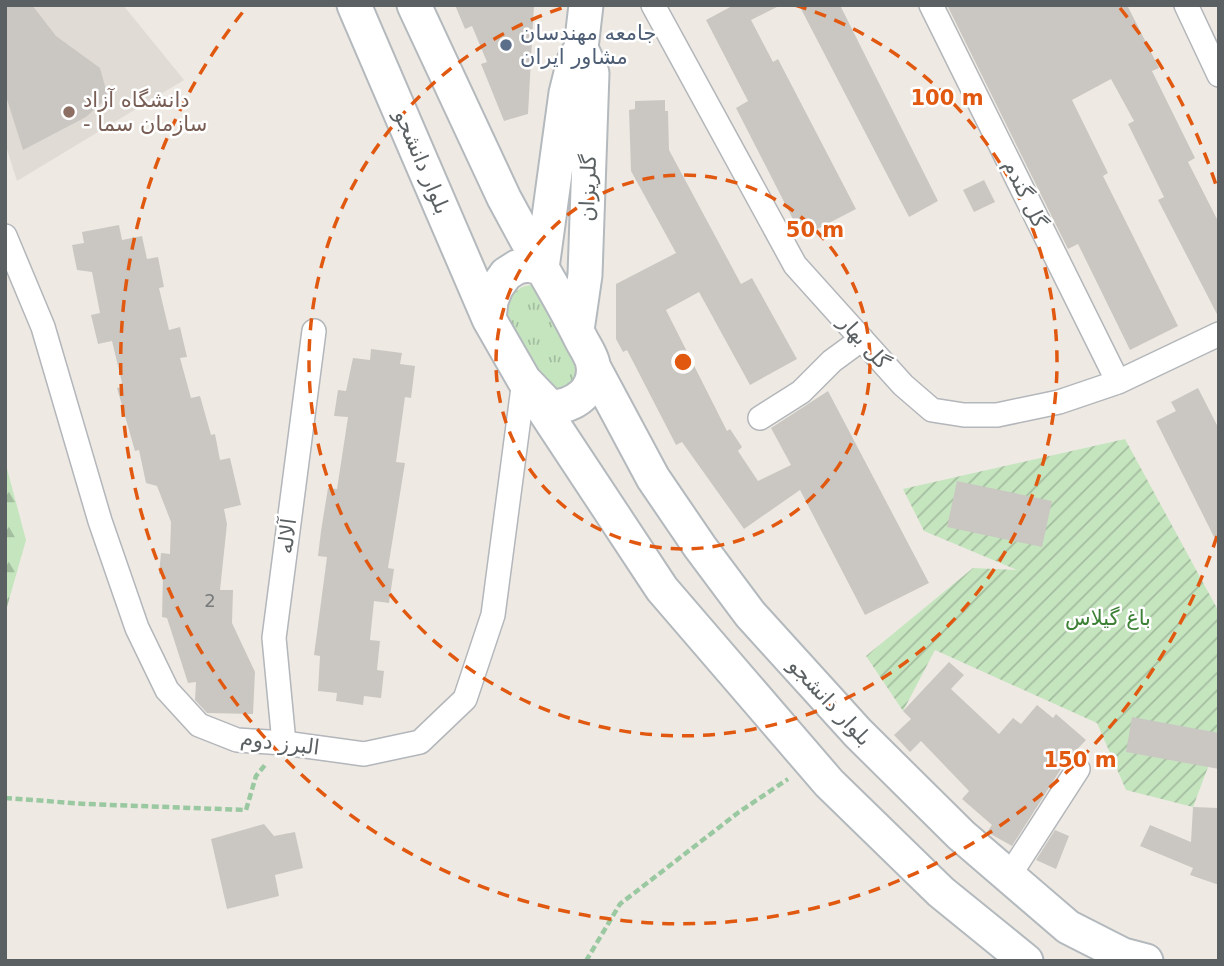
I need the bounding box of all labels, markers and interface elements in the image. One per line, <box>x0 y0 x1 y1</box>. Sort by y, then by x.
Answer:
place label: جامعه مهندسان مشاور ایران <box>520 21 656 69</box>
marker: جامعه مهندسان مشاور ایران <box>498 37 514 53</box>
text: 100 m <box>910 86 984 110</box>
place label: دانشگاه آزاد - سازمان سما <box>83 87 207 136</box>
marker: دانشگاه آزاد - سازمان سما <box>61 104 77 120</box>
street label: بلوار دانشجو <box>389 106 455 218</box>
street label: گلریزان <box>575 154 601 222</box>
street label: گل گندم <box>998 156 1052 232</box>
text: 50 m <box>786 218 844 242</box>
street label: گل بهار <box>833 309 895 374</box>
centre of rings <box>671 350 695 374</box>
street label: آلاله <box>272 516 301 555</box>
house number: 2 <box>204 590 216 611</box>
park label: باغ گیلاس <box>1065 606 1151 630</box>
street label: بلوار دانشجو <box>783 653 876 751</box>
street label: البرز دوم <box>239 726 321 760</box>
text: 150 m <box>1043 748 1117 772</box>

